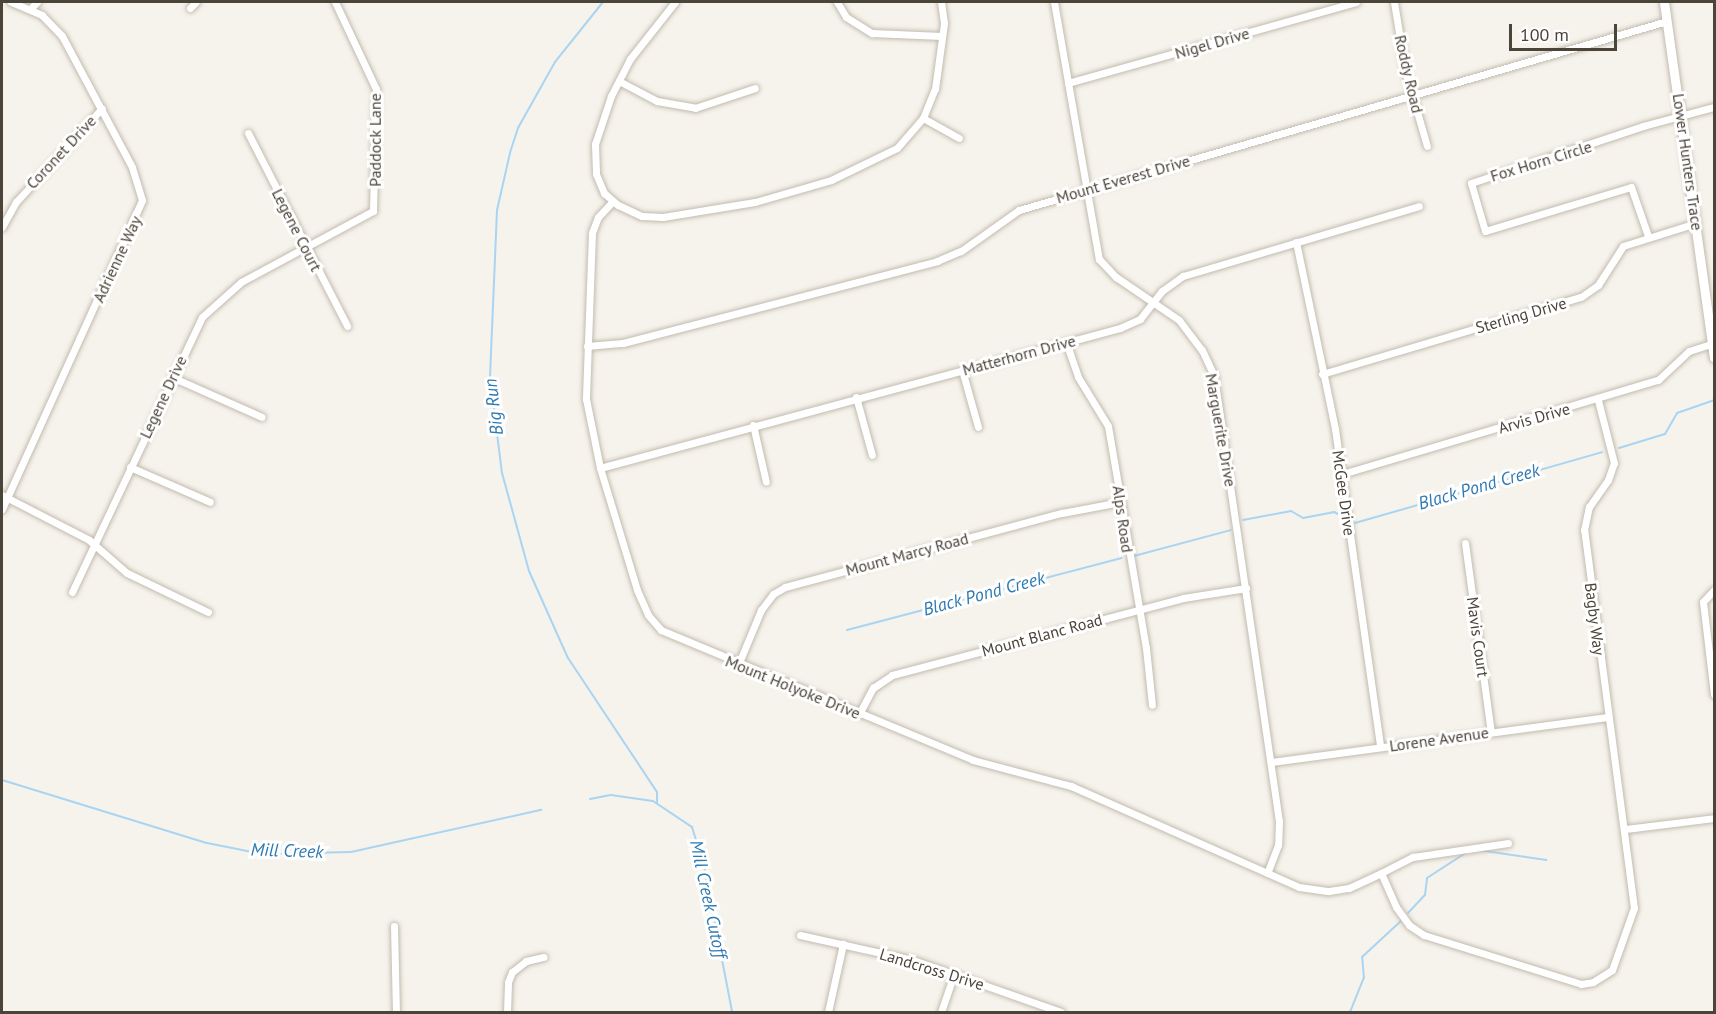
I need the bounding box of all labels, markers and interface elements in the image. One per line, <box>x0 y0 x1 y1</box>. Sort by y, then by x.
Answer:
scale bar <box>1512 12 1620 50</box>
street label: Nigel Drive <box>1173 23 1251 63</box>
text: 100 m <box>1520 23 1569 46</box>
street label: Roddy Road <box>1391 33 1427 115</box>
street label: Lower Hunters Trace <box>1669 92 1707 232</box>
street label: Paddock Lane <box>365 93 385 187</box>
street label: Coronet Drive <box>22 111 100 193</box>
street label: Fox Horn Circle <box>1488 136 1594 186</box>
street label: Mount Everest Drive <box>1054 151 1192 207</box>
street label: Legene Court <box>268 185 326 275</box>
street label: Adrienne Way <box>88 212 146 306</box>
street label: Sterling Drive <box>1473 293 1569 337</box>
street label: Matterhorn Drive <box>960 331 1078 379</box>
street label: Legene Drive <box>135 353 191 441</box>
street label: Marguerite Drive <box>1202 372 1240 488</box>
water label: Big Run <box>480 377 508 437</box>
street label: Arvis Drive <box>1496 399 1572 437</box>
street label: McGee Drive <box>1329 449 1359 537</box>
water label: Black Pond Creek <box>1416 459 1542 515</box>
street label: Alps Road <box>1109 484 1137 554</box>
street label: Mount Marcy Road <box>843 528 971 580</box>
water label: Black Pond Creek <box>920 567 1048 621</box>
street label: Bagby Way <box>1581 581 1609 657</box>
street label: Mavis Court <box>1463 596 1493 678</box>
street label: Mount Blanc Road <box>979 610 1105 660</box>
street label: Mount Holyoke Drive <box>723 651 863 723</box>
street label: Lorene Avenue <box>1388 722 1490 756</box>
water label: Mill Creek Cutoff <box>685 838 731 960</box>
water label: Mill Creek <box>250 839 324 863</box>
street label: Landcross Drive <box>878 944 986 994</box>

